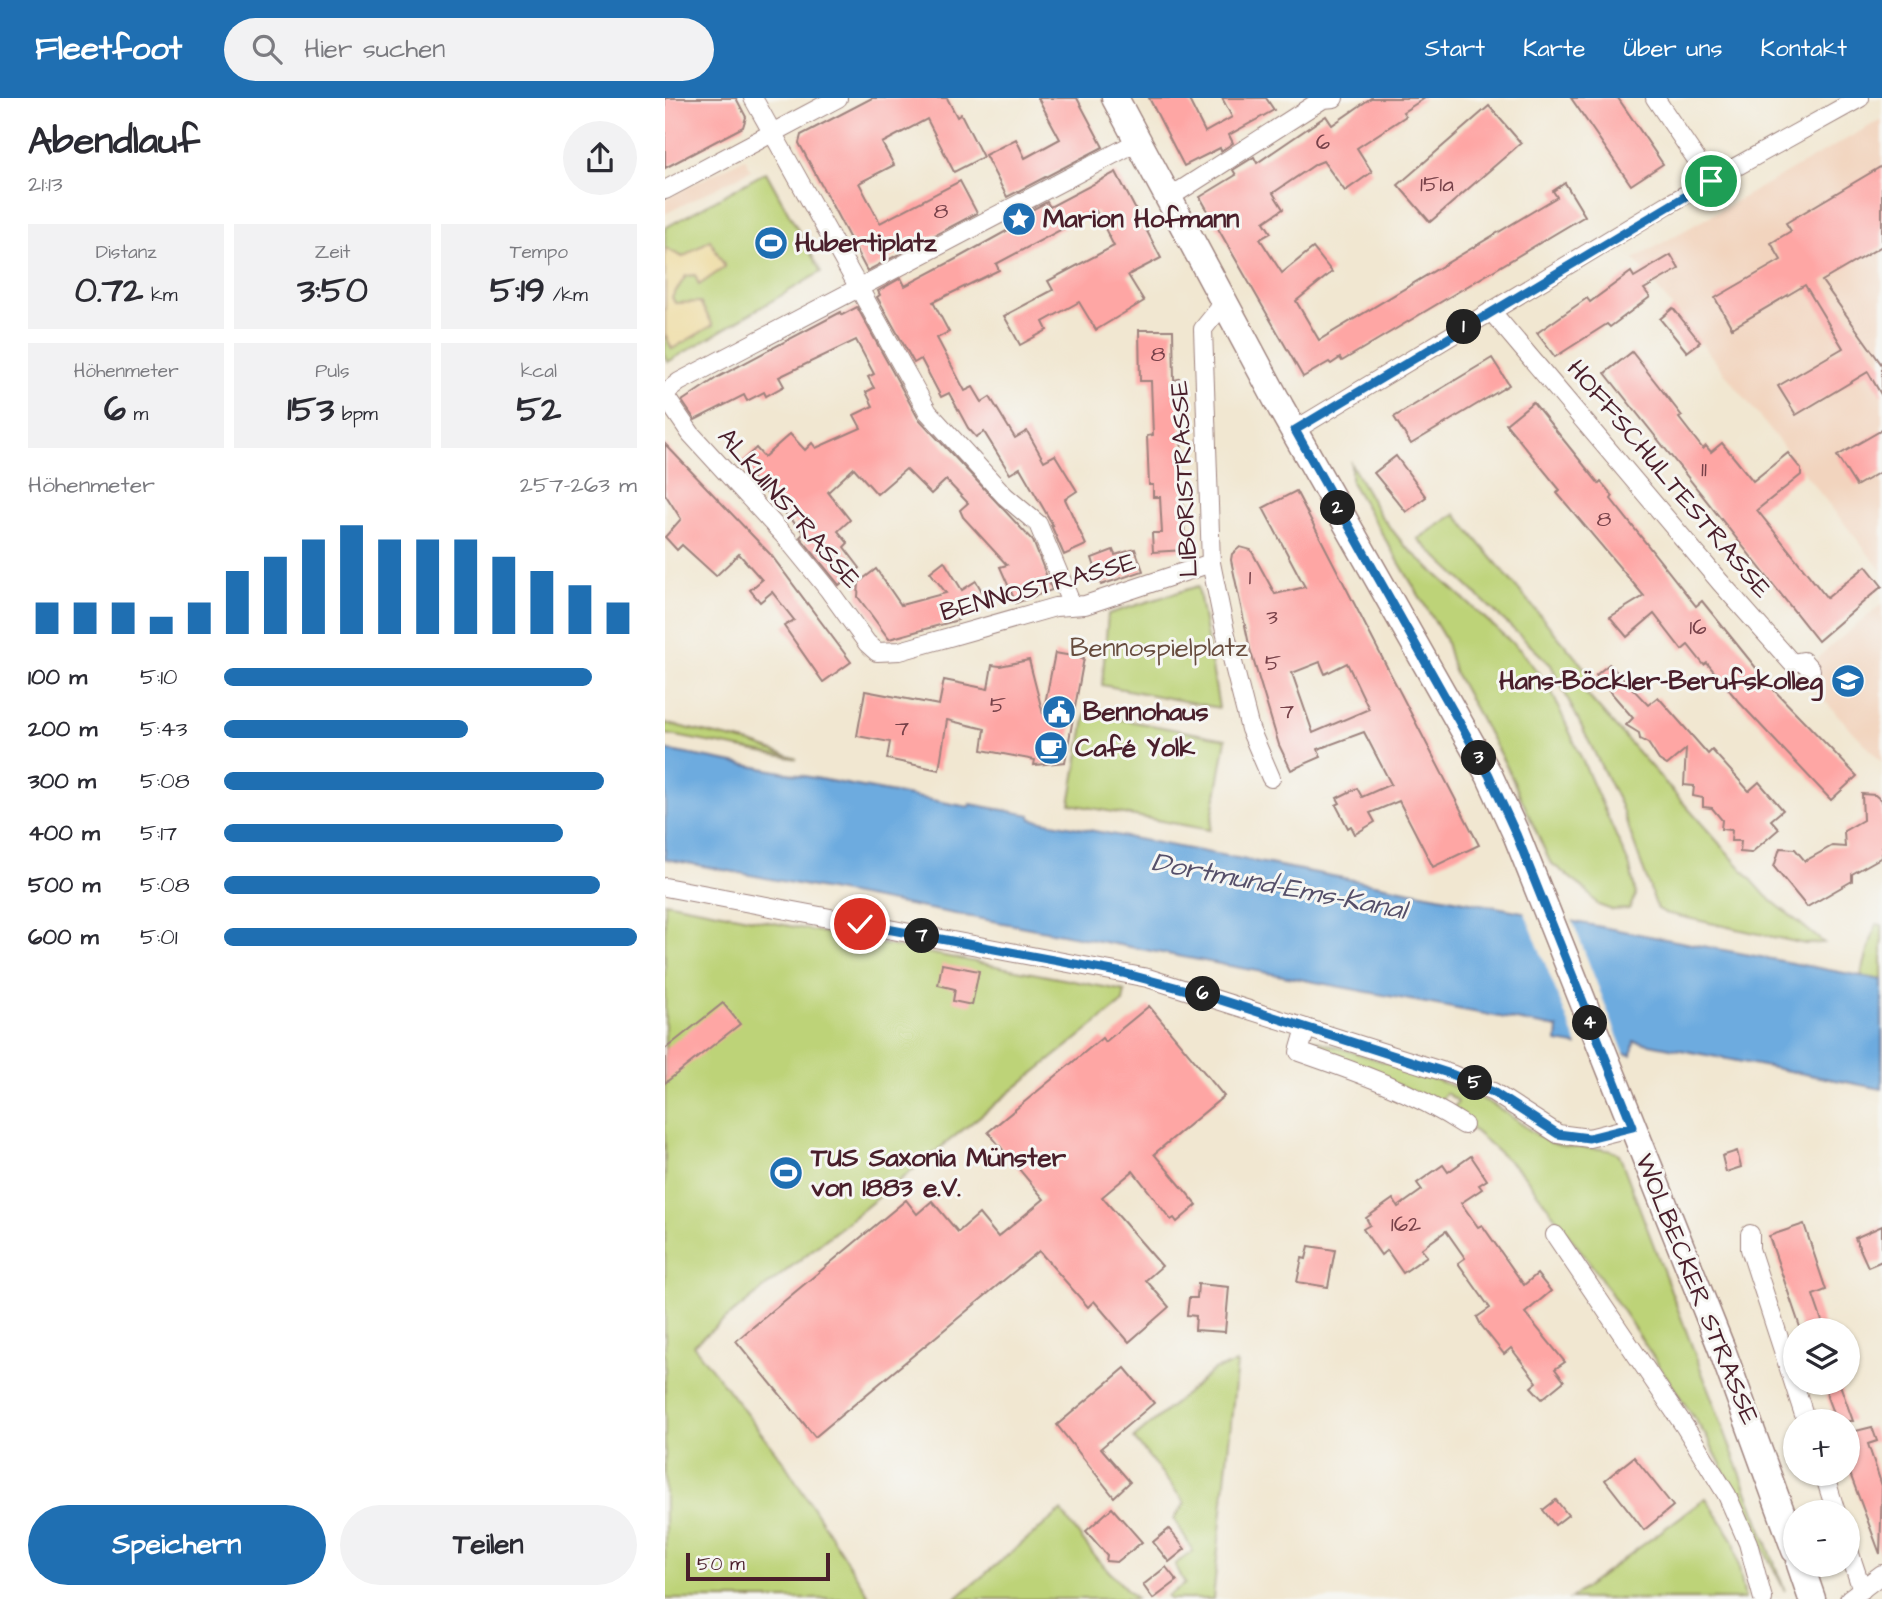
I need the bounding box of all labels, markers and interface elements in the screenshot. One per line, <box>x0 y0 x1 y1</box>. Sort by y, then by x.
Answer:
search box <box>224 18 714 81</box>
text: Fleetfoot <box>35 26 182 72</box>
icon: search <box>248 30 286 68</box>
text: Hier suchen <box>304 31 445 67</box>
text: Start <box>1425 32 1485 66</box>
text: Karte <box>1523 32 1586 66</box>
text: Über uns <box>1624 32 1723 66</box>
text: Kontakt <box>1761 32 1847 66</box>
text: Abendlauf <box>28 116 200 168</box>
button: share <box>563 121 637 195</box>
house number: 6 <box>1316 126 1330 158</box>
pin <box>1681 151 1741 211</box>
icon: arrive <box>1692 162 1730 200</box>
text: 21:13 <box>28 168 63 200</box>
house number: 151a <box>1420 168 1454 200</box>
house number: 8 <box>934 195 949 227</box>
place icon: Marion Hofmann <box>1000 200 1038 238</box>
place label: Marion Hofmann <box>1043 201 1239 237</box>
sports icon: Hubertiplatz <box>752 224 790 262</box>
place label: Hubertiplatz <box>795 225 938 261</box>
text: Distanz <box>96 239 157 266</box>
text: Zeit <box>315 239 350 266</box>
text: Tempo <box>510 239 568 266</box>
text: 0.72 <box>75 266 143 315</box>
text: 3:50 <box>297 266 368 315</box>
text: 5:19 <box>490 266 545 315</box>
text: km <box>143 282 177 309</box>
text: /km <box>545 282 588 309</box>
pin: 1 <box>1447 310 1481 344</box>
text: 1 <box>1462 313 1465 340</box>
house number: 8 <box>1151 338 1166 370</box>
street label: HOFFSCHULTESTRASSE <box>1558 352 1780 606</box>
text: Höhenmeter <box>74 358 179 385</box>
text: Puls <box>315 358 350 385</box>
text: kcal <box>521 358 557 385</box>
street label: LIBORISTRASSE <box>1161 380 1207 578</box>
text: 6 <box>104 385 126 434</box>
text: 153 <box>287 385 334 434</box>
text: 52 <box>516 385 561 434</box>
text: m <box>126 401 148 428</box>
text: bpm <box>334 401 378 428</box>
street label: ALKUINSTRASSE <box>709 420 869 596</box>
house number: 11 <box>1701 453 1707 485</box>
text: Höhenmeter <box>28 469 155 501</box>
text: 257–263 m <box>520 469 637 501</box>
pin: 2 <box>1321 490 1355 526</box>
text: 2 <box>1332 494 1343 521</box>
house number: 8 <box>1597 503 1612 535</box>
street label: BENNOSTRASSE <box>936 544 1140 630</box>
house number: 1 <box>1249 561 1252 593</box>
house number: 3 <box>1266 601 1278 633</box>
house number: 16 <box>1689 611 1707 643</box>
park label: Bennospielplatz <box>1070 630 1248 666</box>
house number: 5 <box>1265 647 1281 679</box>
text: 100 m <box>28 661 87 693</box>
text: 5:10 <box>140 661 178 693</box>
school or university icon: Hans-Böckler-Berufskolleg <box>1829 662 1867 700</box>
place label: Hans-Böckler-Berufskolleg <box>1499 663 1824 702</box>
house number: 5 <box>990 689 1006 721</box>
public building icon: Bennohaus <box>1040 693 1078 731</box>
place label: Bennohaus <box>1083 694 1209 730</box>
house number: 7 <box>1280 695 1294 727</box>
house number: 7 <box>895 712 909 744</box>
text: 200 m <box>28 713 97 745</box>
text: 5:43 <box>140 713 187 745</box>
cafe icon: Café Yolk <box>1032 729 1070 767</box>
place label: Café Yolk <box>1075 730 1196 766</box>
pin: 3 <box>1461 740 1497 776</box>
text: 3 <box>1474 744 1483 771</box>
text: 300 m <box>28 765 96 797</box>
text: 5:08 <box>140 765 190 797</box>
text: 400 m <box>28 817 100 849</box>
text: 5:17 <box>140 817 177 849</box>
water label: Dortmund-Ems-Kanal <box>1148 842 1413 931</box>
text: 500 m <box>28 869 100 901</box>
text: 5:08 <box>140 869 190 901</box>
pin <box>830 894 890 954</box>
icon: check <box>841 905 879 943</box>
pin: 7 <box>905 918 939 954</box>
text: 600 m <box>28 921 99 953</box>
text: 5:01 <box>140 921 178 953</box>
text: 7 <box>916 922 927 949</box>
pin: 6 <box>1185 976 1221 1012</box>
text: 6 <box>1197 980 1208 1007</box>
pin: 4 <box>1573 1006 1607 1040</box>
text: 4 <box>1583 1009 1596 1036</box>
pin: 5 <box>1457 1066 1493 1100</box>
text: 5 <box>1468 1069 1481 1096</box>
place label: TUS Saxonia Münster von 1883 e.V. <box>810 1140 1067 1206</box>
street label: WOLBECKER STRASSE <box>1626 1148 1768 1430</box>
sports icon: TUS Saxonia Münster von 1883 e.V. <box>767 1154 805 1192</box>
house number: 162 <box>1391 1208 1421 1240</box>
map controls <box>1783 1318 1860 1577</box>
button: layers <box>1783 1318 1860 1395</box>
button: + <box>1783 1409 1860 1486</box>
button: − <box>1783 1500 1860 1577</box>
button: Speichern <box>28 1505 326 1585</box>
button: Teilen <box>340 1505 637 1585</box>
scale bar <box>686 1550 829 1582</box>
text: 50 m <box>697 1551 745 1578</box>

